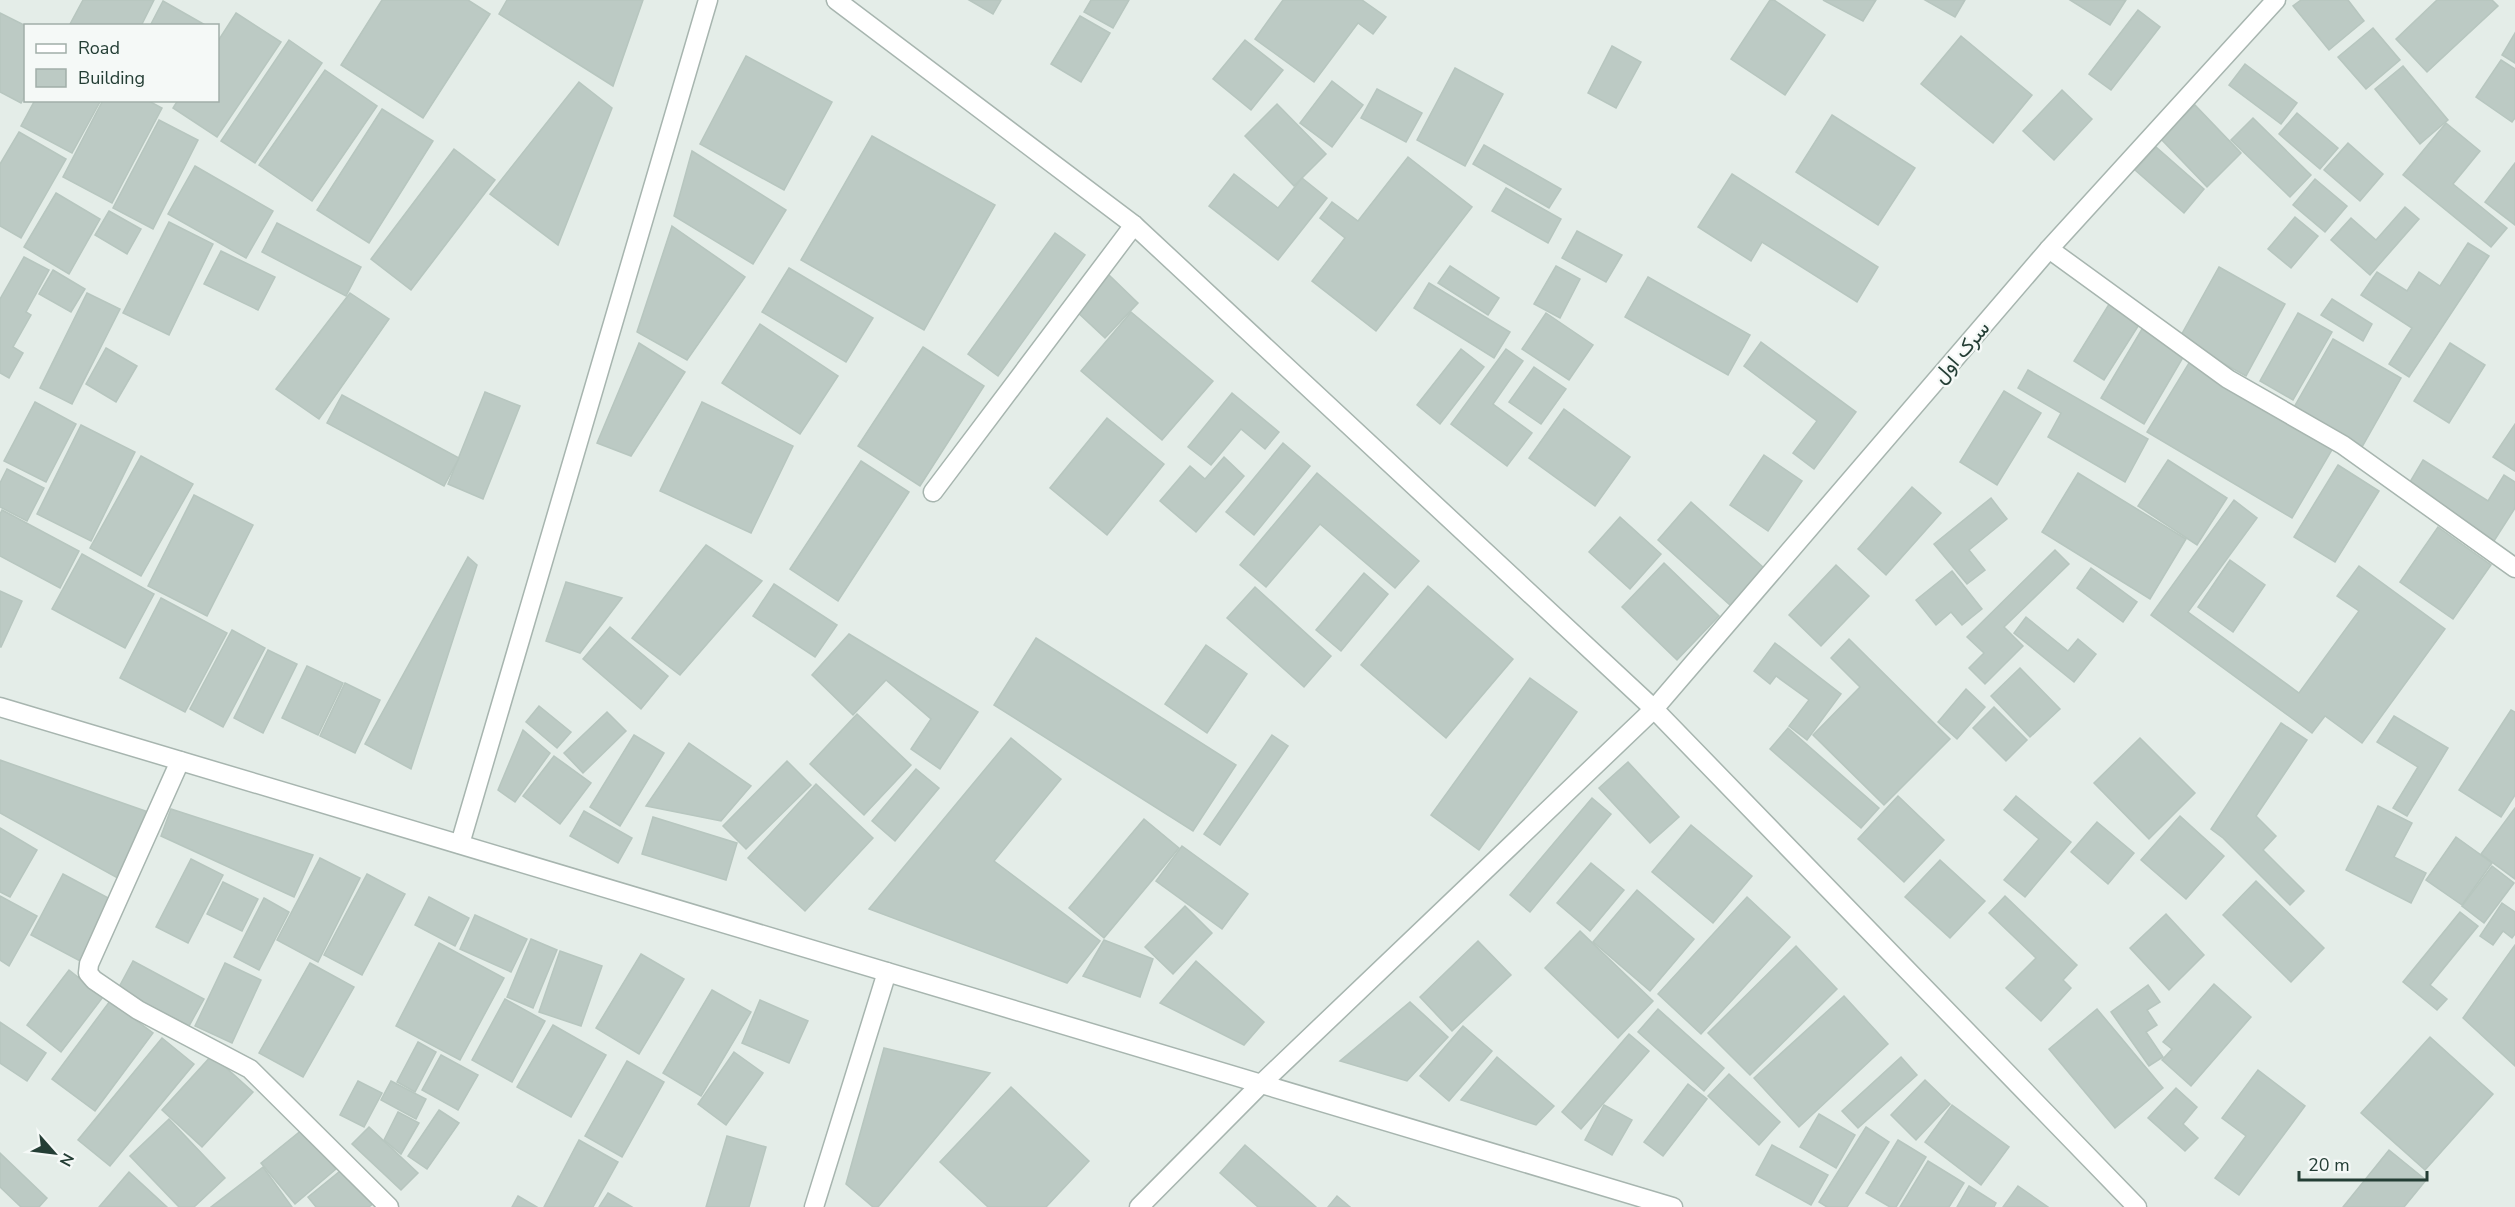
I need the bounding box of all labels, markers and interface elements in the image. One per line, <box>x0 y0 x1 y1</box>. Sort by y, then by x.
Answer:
legend <box>24 24 219 102</box>
text: Road <box>78 36 120 60</box>
text: Building <box>78 66 145 90</box>
street label: سرک اول <box>1926 315 1996 389</box>
north arrow <box>24 1123 84 1183</box>
scale bar <box>2299 1144 2426 1182</box>
text: N <box>54 1149 79 1170</box>
text: 20 m <box>2308 1153 2350 1177</box>

